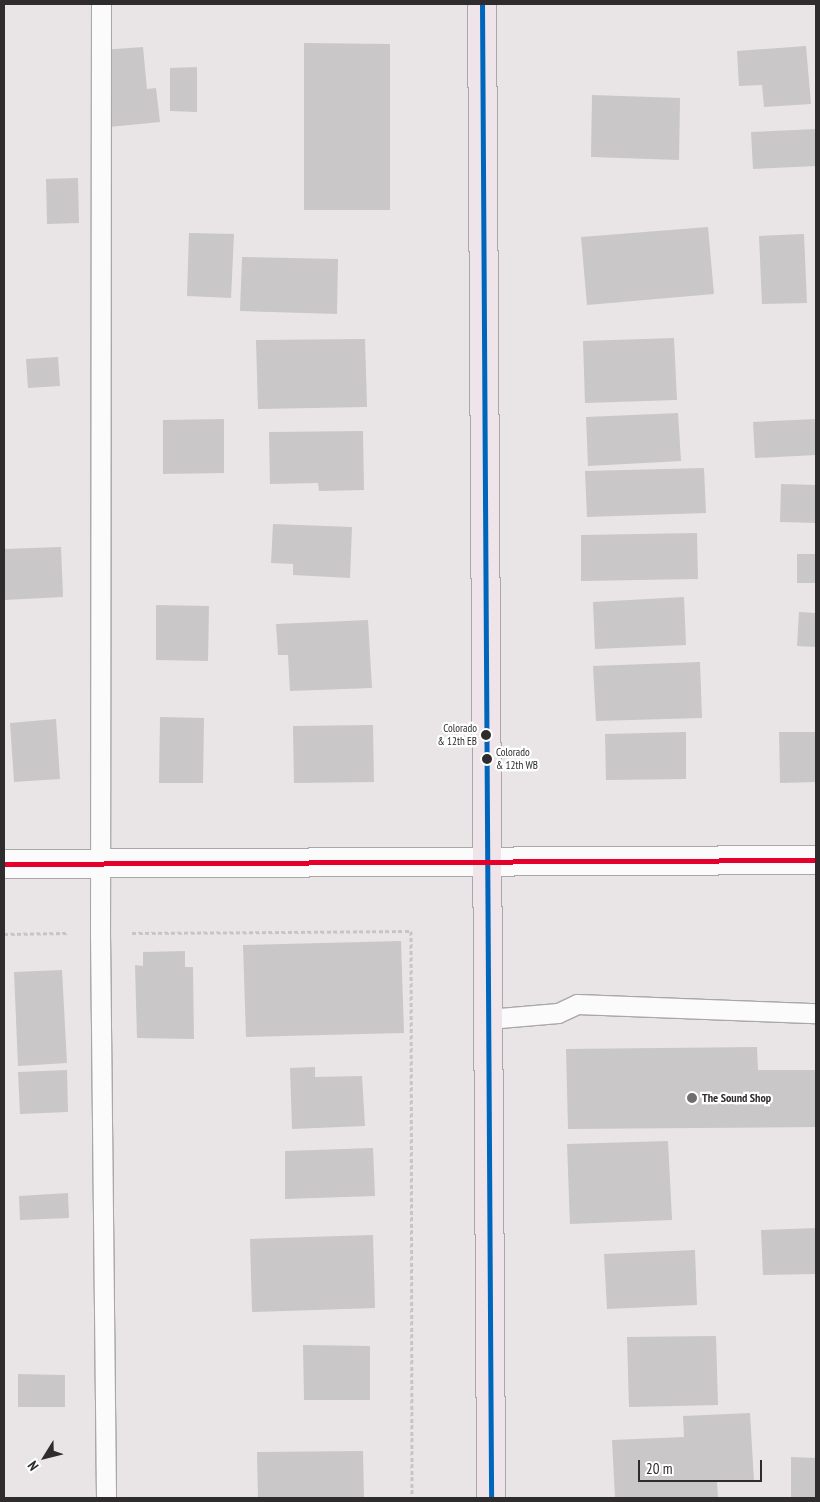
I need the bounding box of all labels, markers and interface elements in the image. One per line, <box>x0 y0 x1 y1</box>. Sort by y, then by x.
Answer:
place label: Colorado & 12th EB <box>437 722 477 748</box>
marker: Colorado & 12th EB <box>481 730 491 740</box>
place label: Colorado & 12th WB <box>496 746 538 772</box>
marker: Colorado & 12th WB <box>482 754 492 764</box>
place label: The Sound Shop <box>702 1091 771 1105</box>
marker: The Sound Shop <box>686 1092 698 1104</box>
north arrow <box>20 1432 70 1482</box>
scale bar <box>640 1450 764 1482</box>
text: N <box>23 1457 42 1474</box>
text: 20 m <box>646 1459 672 1478</box>

